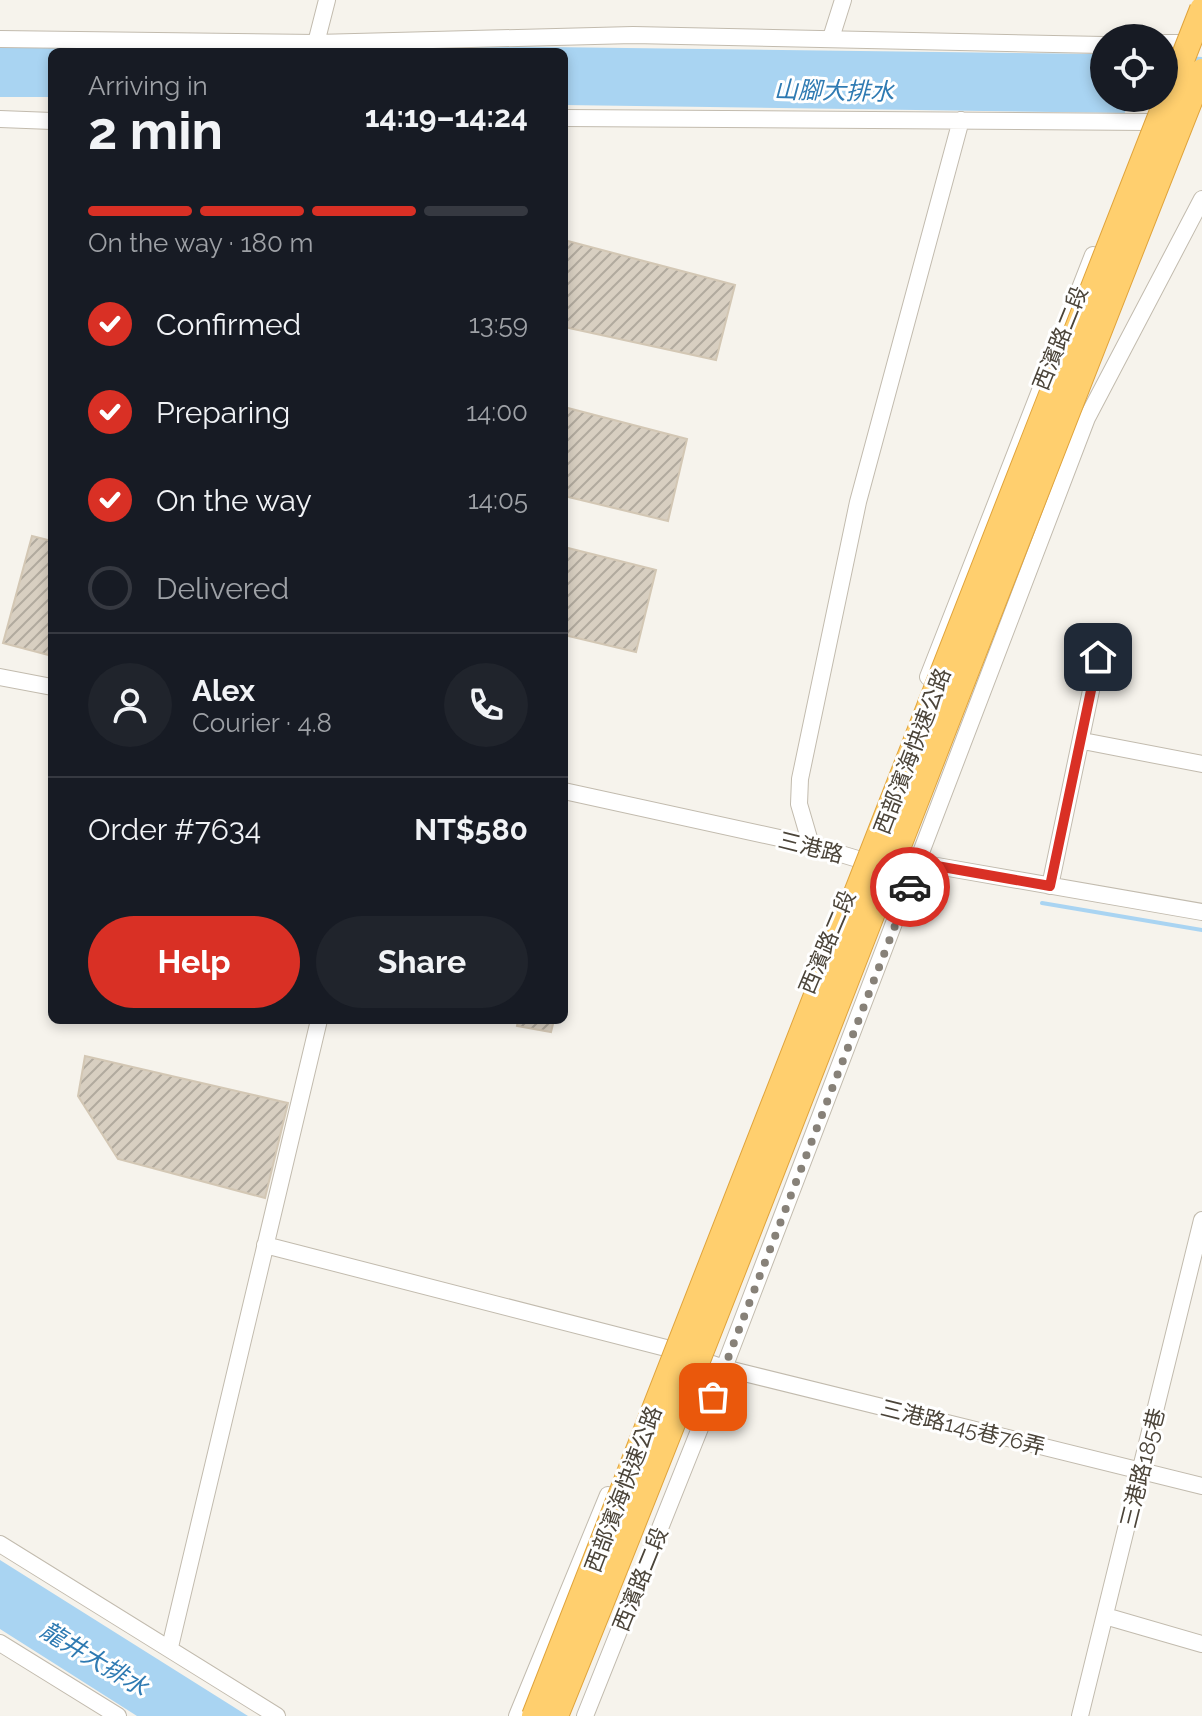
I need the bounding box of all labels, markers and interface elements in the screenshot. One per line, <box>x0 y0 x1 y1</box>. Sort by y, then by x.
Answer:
map controls <box>1090 24 1178 112</box>
button: locate <box>1090 24 1178 112</box>
text: Arriving in <box>88 71 208 101</box>
water label: 山腳大排水 <box>774 75 895 106</box>
text: 14:19–14:24 <box>365 99 528 134</box>
text: 2 min <box>88 100 223 161</box>
text: On the way · 180 m <box>88 228 313 258</box>
street label: 西濱路二段 <box>1027 282 1093 394</box>
icon: check <box>88 302 132 346</box>
text: Confirmed <box>156 307 301 342</box>
text: 13:59 <box>469 309 528 339</box>
icon: check <box>88 390 132 434</box>
text: Preparing <box>156 395 290 430</box>
text: 14:00 <box>466 397 528 427</box>
icon: check <box>88 478 132 522</box>
text: On the way <box>156 483 312 518</box>
text: 14:05 <box>468 485 528 515</box>
text: Delivered <box>156 571 289 606</box>
pin <box>1064 623 1132 691</box>
icon: home <box>1076 635 1120 679</box>
button: person <box>88 663 172 747</box>
button: phone <box>444 663 528 747</box>
street label: 西部濱海快速公路 <box>868 664 956 838</box>
text: Alex <box>192 673 255 708</box>
text: Courier · 4.8 <box>192 708 332 738</box>
text: Order #7634 <box>88 812 261 847</box>
text: NT$580 <box>414 812 528 847</box>
street label: 三港路 <box>776 826 846 868</box>
courier <box>870 847 950 927</box>
icon: car <box>888 865 932 909</box>
street label: 西濱路二段 <box>794 886 860 998</box>
button: Help <box>88 916 300 1008</box>
button: Share <box>316 916 528 1008</box>
pin <box>679 1363 747 1431</box>
icon: bag <box>691 1375 735 1419</box>
street label: 三港路145巷76弄 <box>878 1394 1048 1460</box>
street label: 西部濱海快速公路 <box>579 1402 667 1576</box>
street label: 三港路185巷 <box>1115 1405 1169 1531</box>
street label: 西濱路二段 <box>607 1523 673 1635</box>
water label: 龍井大排水 <box>35 1615 154 1702</box>

